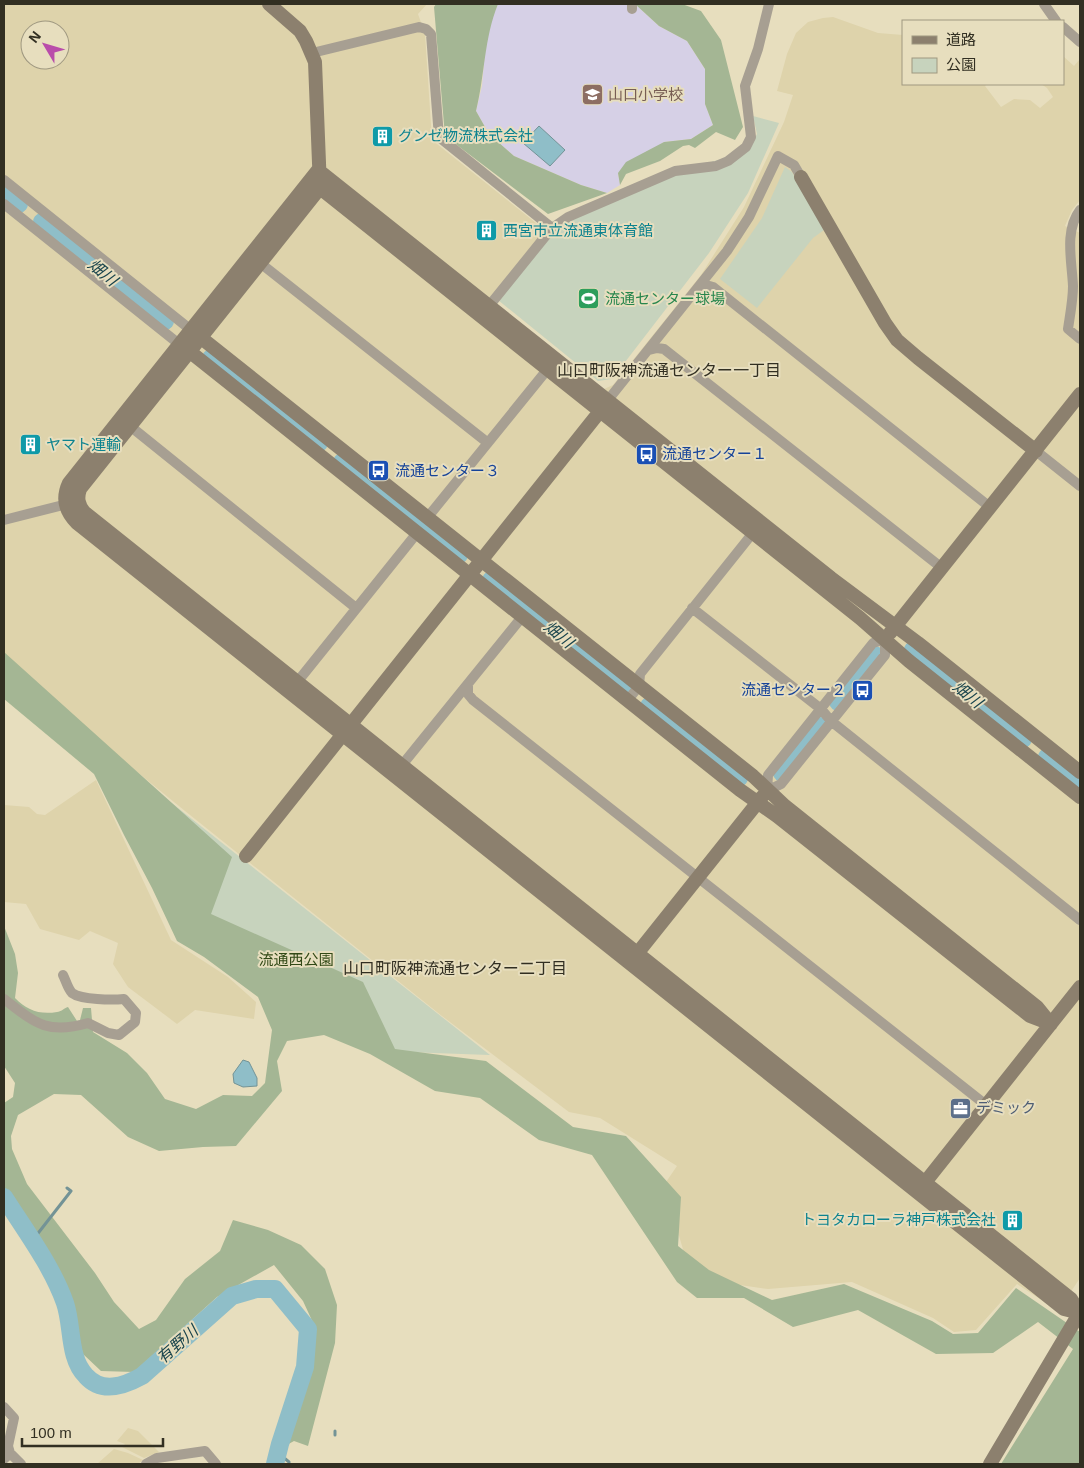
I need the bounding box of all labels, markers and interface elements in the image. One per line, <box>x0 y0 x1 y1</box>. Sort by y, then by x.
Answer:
north arrow <box>20 20 70 70</box>
legend <box>902 20 1064 85</box>
text: N <box>25 28 44 46</box>
text: 道路 <box>946 31 976 48</box>
text: 公園 <box>946 56 976 73</box>
school or university icon: 山口小学校 <box>580 83 604 107</box>
place label: 山口小学校 <box>608 86 683 103</box>
building icon: グンゼ物流株式会社 <box>370 124 394 148</box>
place label: グンゼ物流株式会社 <box>398 127 533 144</box>
building icon: 西宮市立流通東体育館 <box>475 219 499 243</box>
place label: 西宮市立流通東体育館 <box>503 222 653 239</box>
water label: 畑川 <box>85 256 122 290</box>
sports icon: 流通センター球場 <box>577 287 601 311</box>
place label: 流通センター球場 <box>605 290 725 307</box>
district label: 山口町阪神流通センター一丁目 <box>557 362 781 379</box>
building icon: ヤマト運輸 <box>18 433 42 457</box>
place label: ヤマト運輸 <box>46 436 121 453</box>
bus stop icon: 流通センター１ <box>634 442 658 466</box>
place label: 流通センター１ <box>662 445 767 462</box>
bus stop icon: 流通センター３ <box>367 459 391 483</box>
place label: 流通センター３ <box>395 462 500 479</box>
water label: 畑川 <box>541 618 578 652</box>
bus stop icon: 流通センター２ <box>850 678 874 702</box>
water label: 畑川 <box>950 678 987 712</box>
place label: 流通センター２ <box>741 681 846 698</box>
park label: 流通西公園 <box>258 951 334 968</box>
district label: 山口町阪神流通センター二丁目 <box>343 960 567 977</box>
office icon: デミック <box>948 1096 972 1120</box>
place label: デミック <box>976 1099 1036 1116</box>
building icon: トヨタカローラ神戸株式会社 <box>1000 1208 1024 1232</box>
place label: トヨタカローラ神戸株式会社 <box>801 1211 996 1228</box>
water label: 有野川 <box>154 1321 203 1367</box>
scale bar <box>22 1416 164 1448</box>
text: 100 m <box>30 1424 72 1441</box>

